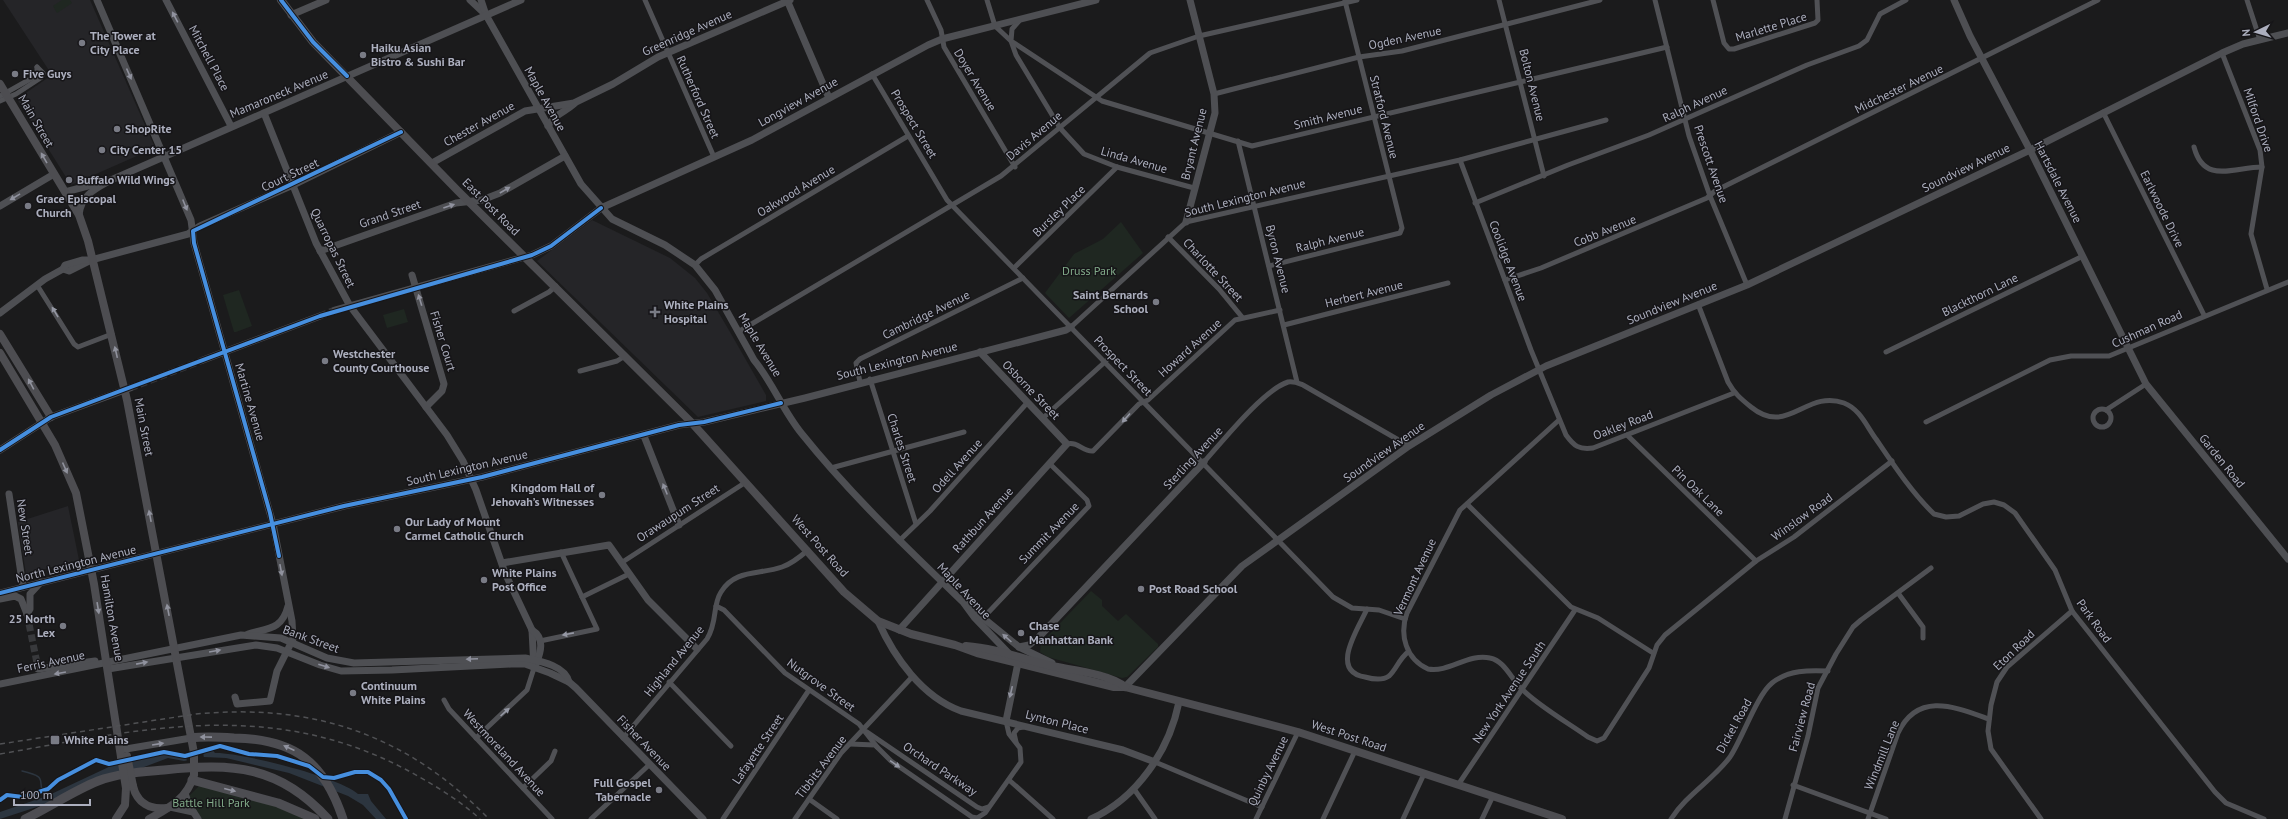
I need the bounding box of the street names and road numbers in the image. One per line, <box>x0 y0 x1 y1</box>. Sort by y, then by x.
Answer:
street label: Greenridge Avenue <box>640 6 734 59</box>
street label: Marlette Place <box>1733 9 1808 44</box>
street label: Mitchell Place <box>186 22 233 93</box>
street label: Ogden Avenue <box>1367 22 1443 53</box>
street label: Doyer Avenue <box>951 46 1000 114</box>
street label: Bolton Avenue <box>1516 47 1549 123</box>
street label: Rutherford Street <box>674 53 723 140</box>
street label: Midchester Avenue <box>1852 61 1946 116</box>
street label: Maple Avenue <box>521 64 569 134</box>
street label: Mamaroneck Avenue <box>227 66 330 121</box>
street label: Longview Avenue <box>755 73 840 130</box>
street label: Stratford Avenue <box>1367 74 1402 160</box>
street label: Ralph Avenue <box>1660 82 1730 125</box>
street label: Milford Drive <box>2240 86 2276 154</box>
street label: Prospect Street <box>888 87 941 161</box>
street label: Main Street <box>15 91 58 150</box>
street label: Chester Avenue <box>441 98 517 149</box>
street label: Smith Avenue <box>1292 101 1364 132</box>
street label: Bryant Avenue <box>1177 106 1210 181</box>
street label: Davis Avenue <box>1003 108 1065 163</box>
street label: Prescott Avenue <box>1691 123 1732 205</box>
street label: Hartsdale Avenue <box>2031 138 2086 225</box>
street label: Soundview Avenue <box>1919 140 2012 195</box>
street label: Linda Avenue <box>1099 143 1169 176</box>
street label: Court Street <box>259 155 321 194</box>
street label: Oakwood Avenue <box>754 161 837 220</box>
street label: Earlwoode Drive <box>2137 168 2188 250</box>
street label: East Post Road <box>459 175 523 239</box>
street label: South Lexington Avenue <box>1183 175 1307 220</box>
street label: Bursley Place <box>1029 182 1088 240</box>
street label: Grand Street <box>357 196 423 231</box>
street label: Quarropas Street <box>308 206 359 290</box>
street label: Cobb Avenue <box>1571 211 1638 250</box>
street label: Coolidge Avenue <box>1486 218 1531 303</box>
street label: Byron Avenue <box>1263 223 1294 295</box>
street label: Ralph Avenue <box>1294 224 1366 255</box>
street label: Charlotte Street <box>1180 235 1247 305</box>
street label: Blackthorn Lane <box>1939 270 2020 320</box>
street label: Herbert Avenue <box>1323 277 1404 310</box>
street label: Soundview Avenue <box>1624 278 1719 327</box>
street label: Cambridge Avenue <box>880 287 972 342</box>
street label: Cushman Road <box>2109 306 2184 351</box>
street label: Fisher Court <box>427 309 460 373</box>
street label: Maple Avenue <box>735 310 785 379</box>
street label: Howard Avenue <box>1155 315 1224 380</box>
street label: Prospect Street <box>1091 333 1156 399</box>
street label: South Lexington Avenue <box>835 338 959 383</box>
street label: Osborne Street <box>999 357 1063 422</box>
street label: Martine Avenue <box>232 361 269 442</box>
street label: Main Street <box>131 396 157 457</box>
street label: Oakley Road <box>1591 406 1655 443</box>
street label: Charles Street <box>884 411 921 484</box>
street label: Soundview Avenue <box>1340 418 1427 485</box>
street label: Sterling Avenue <box>1160 423 1226 492</box>
street label: Garden Road <box>2196 431 2249 491</box>
street label: Odell Avenue <box>928 435 985 496</box>
street label: South Lexington Avenue <box>405 446 529 489</box>
street label: Pin Oak Lane <box>1669 462 1728 519</box>
street label: Orawaupum Street <box>633 480 722 545</box>
street label: Rathbun Avenue <box>949 484 1016 556</box>
street label: Winslow Road <box>1768 489 1835 544</box>
street label: New Street <box>14 498 37 556</box>
street label: Summit Avenue <box>1015 499 1082 567</box>
street label: West Post Road <box>789 512 852 580</box>
street label: Vermont Avenue <box>1390 536 1439 619</box>
street label: North Lexington Avenue <box>14 541 138 586</box>
street label: Maple Avenue <box>934 559 994 622</box>
street label: Hamilton Avenue <box>97 573 127 662</box>
street label: Park Road <box>2074 596 2115 645</box>
street label: Bank Street <box>281 621 341 656</box>
street label: Highland Avenue <box>640 622 707 699</box>
street label: Eton Road <box>1990 626 2038 673</box>
street label: New York Avenue South <box>1469 638 1548 746</box>
street label: Ferris Avenue <box>16 647 86 676</box>
street label: Nutgrove Street <box>784 655 858 714</box>
street label: Fairview Road <box>1785 680 1818 753</box>
street label: Dickel Road <box>1712 696 1755 756</box>
street label: Westmoreland Avenue <box>460 706 549 799</box>
street label: Lynton Place <box>1024 706 1090 737</box>
street label: Lafayette Street <box>729 711 787 787</box>
street label: Fisher Avenue <box>614 712 675 774</box>
street label: West Post Road <box>1310 716 1389 755</box>
street label: Windmill Lane <box>1861 718 1902 792</box>
street label: Tibbits Avenue <box>792 732 849 801</box>
street label: Quinby Avenue <box>1244 733 1291 808</box>
street label: Orchard Parkway <box>900 738 981 799</box>

